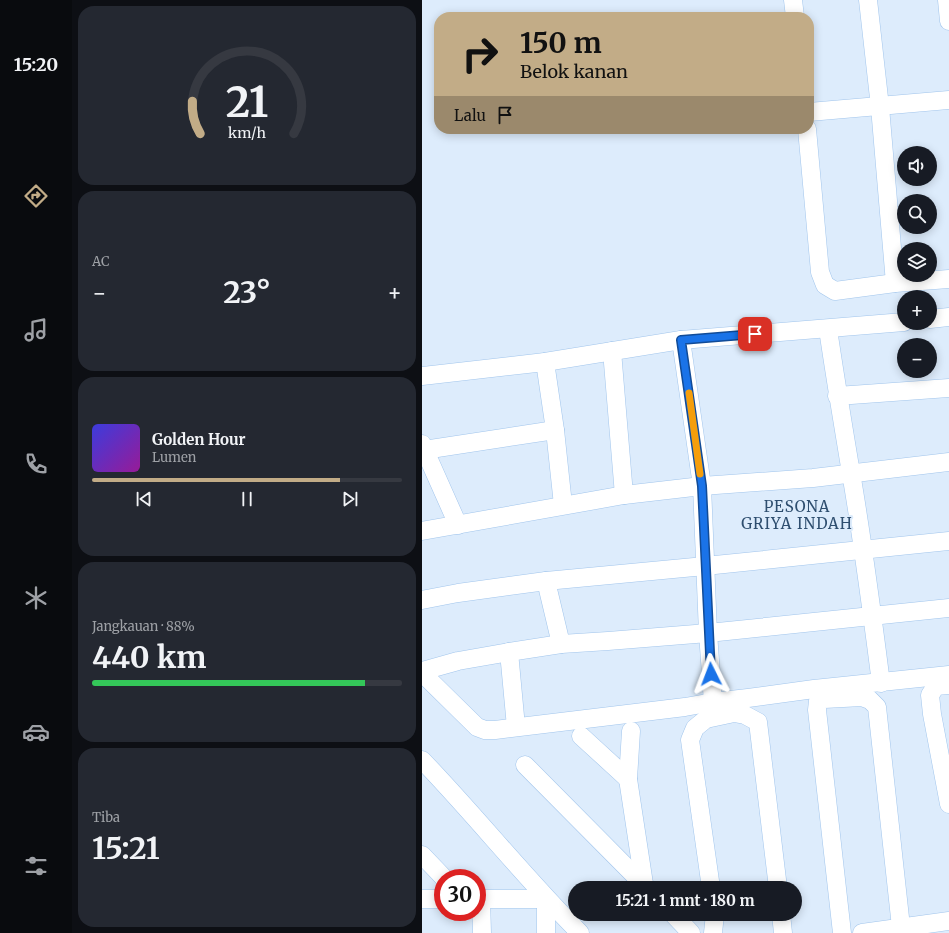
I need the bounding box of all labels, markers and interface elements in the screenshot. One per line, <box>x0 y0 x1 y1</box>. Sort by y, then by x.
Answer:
text: 150 m <box>520 25 602 61</box>
icon: right <box>454 28 506 80</box>
text: 15:20 <box>14 53 58 76</box>
text: Belok kanan <box>520 60 628 83</box>
text: 21 <box>226 76 268 128</box>
icon: arrive <box>494 104 516 126</box>
text: Lalu <box>454 106 486 125</box>
text: km/h <box>228 123 266 141</box>
map controls <box>897 146 937 378</box>
button: sound <box>897 146 937 186</box>
icon: directions <box>22 182 50 210</box>
button: search <box>897 194 937 234</box>
button: layers <box>897 242 937 282</box>
text: AC <box>92 253 109 270</box>
text: 23° <box>223 273 271 311</box>
text: − <box>92 279 107 307</box>
text: + <box>387 279 402 307</box>
button: + <box>897 290 937 330</box>
icon: music <box>22 316 50 344</box>
pin <box>738 317 772 351</box>
icon: arrive <box>744 323 766 345</box>
button: − <box>897 338 937 378</box>
text: Golden Hour <box>152 430 246 449</box>
text: Lumen <box>152 449 196 466</box>
icon: phone <box>22 450 50 478</box>
icon: previous <box>133 488 155 510</box>
icon: pause <box>236 488 258 510</box>
icon: next <box>339 488 361 510</box>
district label: PESONA GRIYA INDAH <box>741 497 853 533</box>
icon: climate <box>22 584 50 612</box>
text: Jangkauan · 88% <box>92 618 195 635</box>
text: 440 km <box>92 638 206 676</box>
position arrow <box>690 653 732 695</box>
icon: car <box>22 718 50 746</box>
text: Tiba <box>92 809 120 826</box>
text: 15:21 <box>92 829 160 867</box>
icon: filters <box>22 852 50 880</box>
speed limit sign: 30 <box>434 869 486 921</box>
text: 15:21 · 1 mnt · 180 m <box>615 891 755 910</box>

